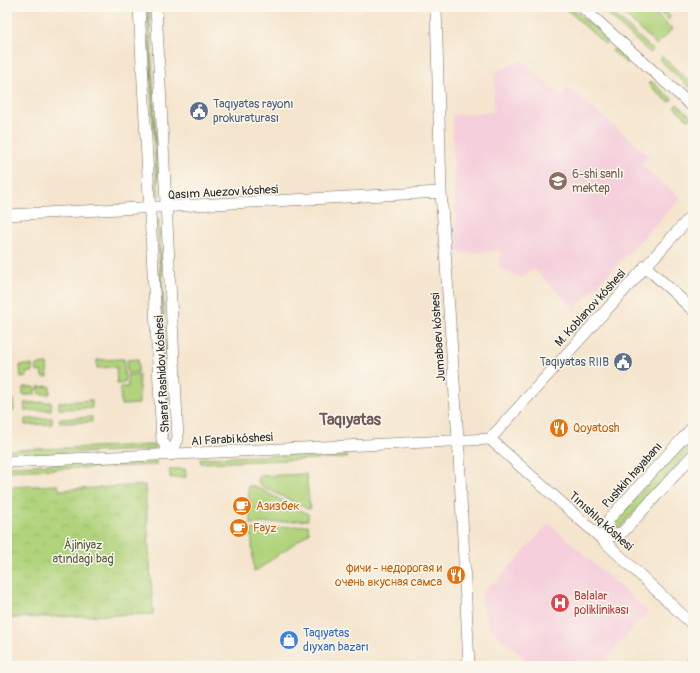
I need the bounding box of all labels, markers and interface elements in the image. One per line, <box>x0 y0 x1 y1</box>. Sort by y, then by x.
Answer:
place label: Taqıyatas rayonı prokuraturası <box>213 97 293 126</box>
public building icon: Taqıyatas rayonı prokuraturası <box>188 100 210 122</box>
place label: 6-shi sanlı mektep <box>572 167 623 196</box>
school or university icon: 6-shi sanlı mektep <box>547 170 569 192</box>
street label: Qasım Auezov kóshesi <box>167 182 279 203</box>
street label: M. Koblanov kóshesi <box>552 267 629 350</box>
street label: Jumabaev kóshesi <box>428 292 449 382</box>
street label: Sharaf Rashidov kóshesi <box>152 315 173 433</box>
public building icon: Taqıyatas RIIB <box>612 351 634 373</box>
place label: Taqıyatas RIIB <box>539 355 609 370</box>
district label: Taqıyatas <box>318 410 382 430</box>
restaurant icon: Qoyatosh <box>548 417 570 439</box>
place label: Qoyatosh <box>573 421 620 436</box>
street label: Al Farabi kóshesi <box>191 430 273 449</box>
street label: Pushkin hayabanı <box>599 439 666 511</box>
street label: Tınıshlıq kóshesi <box>565 489 636 554</box>
cafe icon: Азизбек <box>231 495 253 517</box>
place label: Азизбек <box>256 499 300 514</box>
cafe icon: Fayz <box>228 517 250 539</box>
place label: Fayz <box>253 521 276 536</box>
park label: Ájiniyaz atındaǵı baǵ <box>53 537 113 567</box>
place label: фичи - недорогая и очень вкусная самса <box>335 561 443 590</box>
restaurant icon: фичи - недорогая и очень вкусная самса <box>445 564 467 586</box>
place label: Balalar poliklinikası <box>574 589 629 618</box>
hospital icon: Balalar poliklinikası <box>549 592 571 614</box>
place label: Taqıyatas dıyxan bazarı <box>303 626 369 655</box>
shop icon: Taqıyatas dıyxan bazarı <box>278 629 300 651</box>

